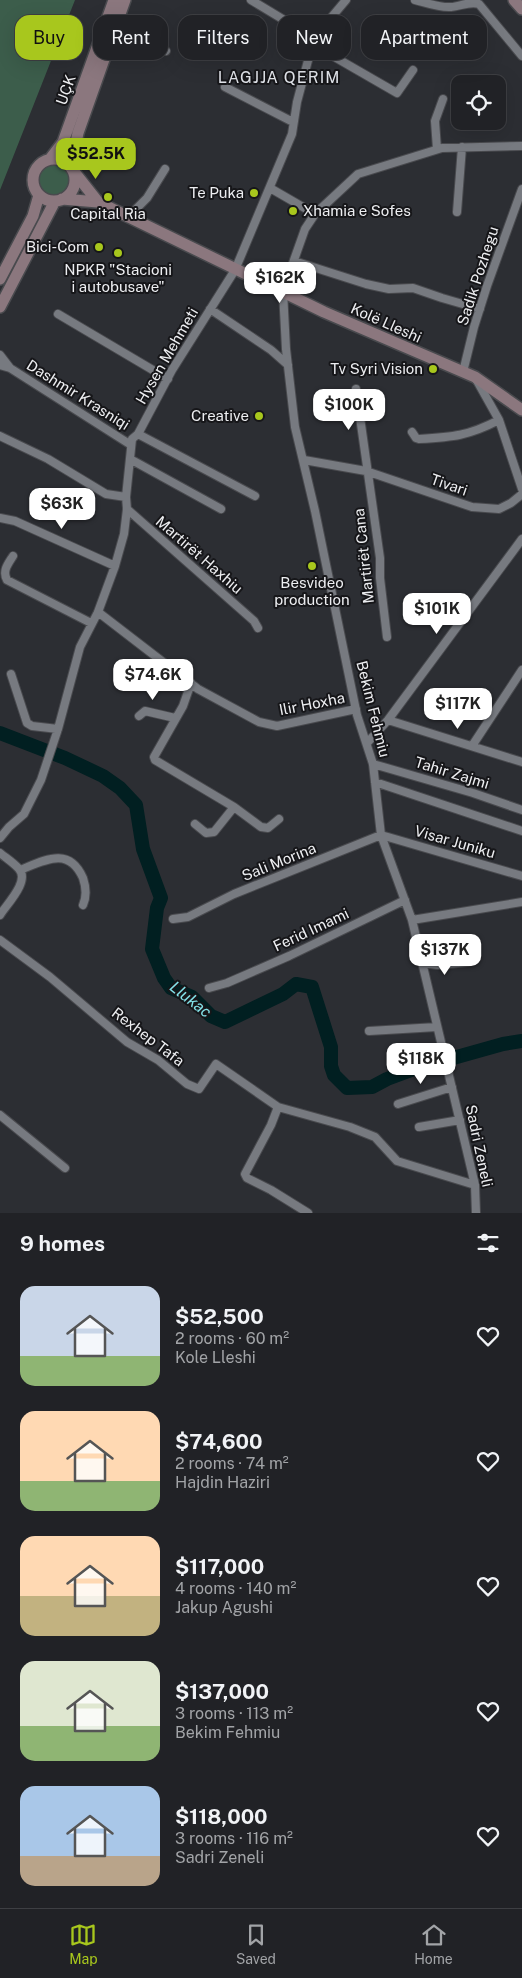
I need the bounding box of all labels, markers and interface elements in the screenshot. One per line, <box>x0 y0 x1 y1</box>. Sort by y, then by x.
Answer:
chip: Buy <box>15 15 83 60</box>
chip: Rent <box>93 15 168 60</box>
chip: Filters <box>178 15 267 60</box>
chip: New <box>277 15 351 60</box>
chip: Apartment <box>361 15 487 60</box>
district label: LAGJJA QERIM <box>218 68 340 87</box>
street label: UÇK <box>52 72 79 107</box>
map controls <box>451 75 506 130</box>
button: locate <box>451 75 506 130</box>
pin: $52.5K <box>55 138 137 180</box>
text: $52.5K <box>67 144 125 163</box>
place label: Te Puka <box>189 184 244 201</box>
marker: Te Puka <box>248 187 260 199</box>
marker: Capital Ria <box>102 191 114 203</box>
place label: Xhamia e Sofes <box>303 202 411 219</box>
place label: Capital Ria <box>70 205 146 222</box>
marker: Xhamia e Sofes <box>287 205 299 217</box>
street label: Sadik Pozhegu <box>454 224 502 327</box>
place label: Bici-Com <box>26 238 89 255</box>
marker: Bici-Com <box>93 241 105 253</box>
marker: NPKR "Stacioni i autobusave" <box>112 247 124 259</box>
place label: NPKR "Stacioni i autobusave" <box>64 261 172 295</box>
pin: $162K <box>245 262 315 304</box>
text: $162K <box>255 268 305 287</box>
street label: Kolë Lleshi <box>348 299 424 346</box>
street label: Hysen Mehmeti <box>132 304 201 407</box>
street label: Dashmir Krasniqi <box>24 356 133 433</box>
place label: Tv Syri Vision <box>330 360 423 377</box>
marker: Tv Syri Vision <box>427 363 439 375</box>
pin: $100K <box>314 388 384 431</box>
text: $100K <box>324 395 374 414</box>
place label: Creative <box>191 407 249 424</box>
marker: Creative <box>253 410 265 422</box>
street label: Tivari <box>428 470 470 499</box>
pin: $63K <box>32 488 92 530</box>
text: $63K <box>40 494 84 513</box>
street label: Martirët Cana <box>350 508 377 604</box>
street label: Martirët Haxhiu <box>153 512 246 597</box>
marker: Besvideo production <box>306 560 318 572</box>
place label: Besvideo production <box>274 574 350 608</box>
pin: $101K <box>402 592 472 635</box>
text: $101K <box>414 599 460 618</box>
pin: $74.6K <box>112 658 194 701</box>
street label: Bekim Fehmiu <box>353 659 394 759</box>
text: $74.6K <box>124 665 182 684</box>
pin: $117K <box>423 688 493 730</box>
street label: Ilir Hoxha <box>278 689 346 718</box>
text: $117K <box>435 694 481 713</box>
street label: Tahir Zajmi <box>413 753 491 792</box>
street label: Visar Juniku <box>413 822 498 861</box>
street label: Sali Morina <box>239 839 318 884</box>
street label: Ferid Imami <box>270 905 351 954</box>
pin: $137K <box>410 934 480 976</box>
text: $137K <box>420 940 470 959</box>
water label: Llukac <box>166 977 215 1022</box>
street label: Rexhep Tafa <box>109 1004 188 1069</box>
pin: $118K <box>386 1042 456 1085</box>
text: $118K <box>398 1049 444 1068</box>
street label: Sadri Zeneli <box>462 1103 497 1189</box>
icon: filters <box>474 1229 502 1257</box>
text: 9 homes <box>20 1231 105 1256</box>
text: $52,500 <box>175 1304 264 1329</box>
icon: home <box>60 1306 120 1366</box>
icon: heart <box>474 1322 502 1350</box>
text: 2 rooms · 60 m² <box>175 1329 289 1348</box>
text: Kole Lleshi <box>175 1348 256 1367</box>
text: $74,600 <box>175 1429 263 1454</box>
icon: home <box>60 1431 120 1491</box>
icon: heart <box>474 1447 502 1475</box>
text: 2 rooms · 74 m² <box>175 1454 289 1473</box>
text: Hajdin Haziri <box>175 1473 270 1492</box>
text: $117,000 <box>175 1554 264 1579</box>
icon: home <box>60 1556 120 1616</box>
icon: heart <box>474 1572 502 1600</box>
text: 4 rooms · 140 m² <box>175 1579 296 1598</box>
text: Jakup Agushi <box>175 1598 273 1617</box>
text: $137,000 <box>175 1679 269 1704</box>
icon: home <box>60 1681 120 1741</box>
icon: heart <box>474 1697 502 1725</box>
text: 3 rooms · 113 m² <box>175 1704 293 1723</box>
text: Bekim Fehmiu <box>175 1723 280 1742</box>
text: $118,000 <box>175 1804 268 1829</box>
icon: home <box>60 1806 120 1866</box>
icon: heart <box>474 1822 502 1850</box>
text: 3 rooms · 116 m² <box>175 1829 293 1848</box>
text: Sadri Zeneli <box>175 1848 264 1867</box>
tab: Map <box>69 1921 98 1967</box>
tab: Saved <box>236 1921 276 1967</box>
tab: Home <box>414 1921 453 1967</box>

